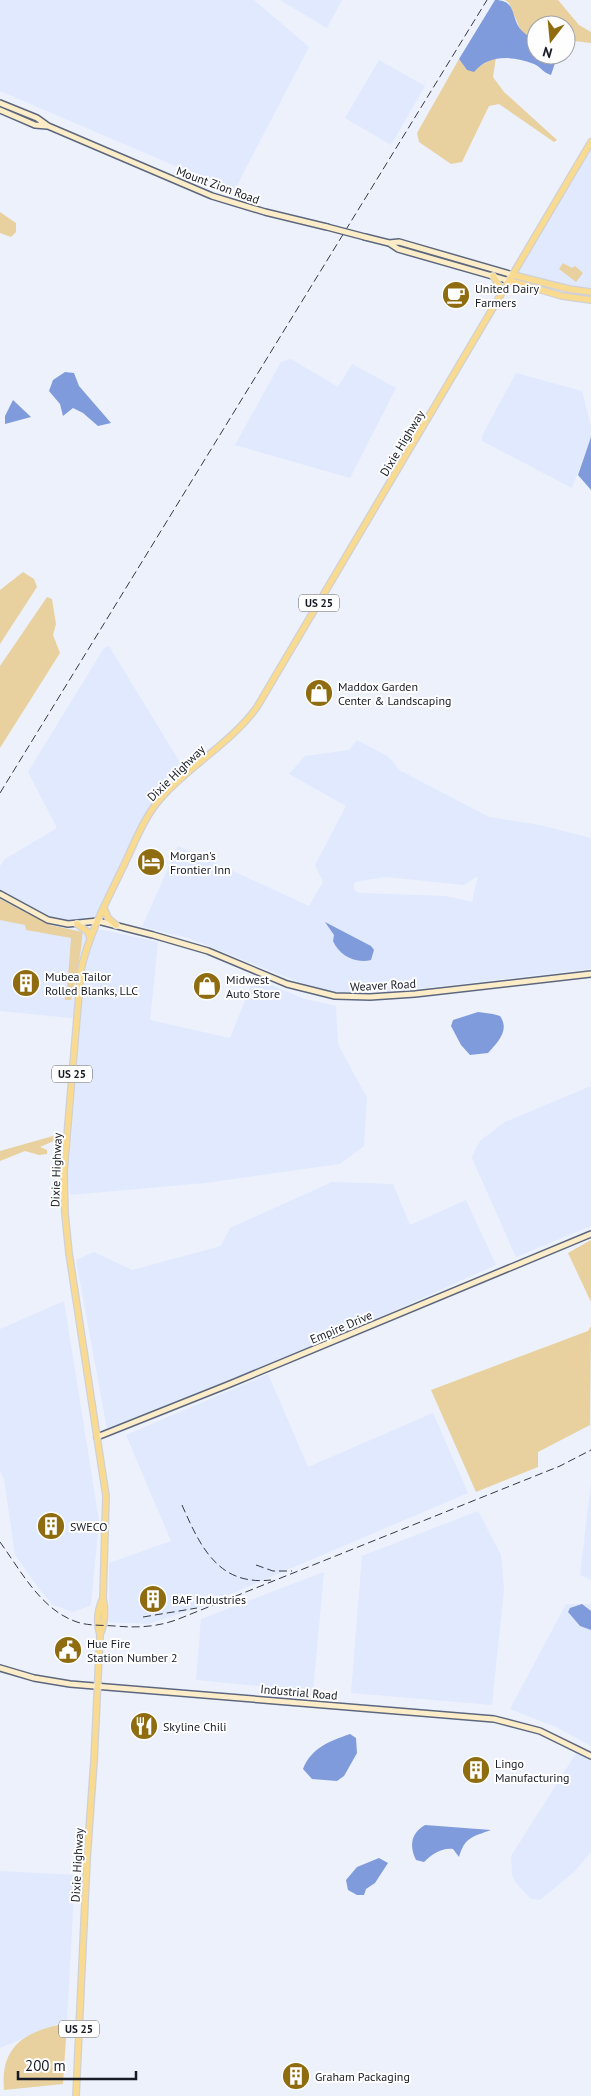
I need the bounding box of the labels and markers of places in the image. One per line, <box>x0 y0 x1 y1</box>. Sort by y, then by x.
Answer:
cafe icon: United Dairy Farmers <box>441 280 471 310</box>
place label: United Dairy Farmers <box>475 281 539 310</box>
shop icon: Maddox Garden Center & Landscaping <box>304 678 334 708</box>
place label: Maddox Garden Center & Landscaping <box>338 679 451 708</box>
hotel icon: Morgan's Frontier Inn <box>136 847 166 877</box>
place label: Morgan's Frontier Inn <box>170 848 231 877</box>
building icon: Mubea Tailor Rolled Blanks, LLC <box>11 968 41 998</box>
place label: Mubea Tailor Rolled Blanks, LLC <box>45 969 138 998</box>
shop icon: Midwest Auto Store <box>192 971 222 1001</box>
place label: Midwest Auto Store <box>226 972 280 1001</box>
building icon: SWECO <box>36 1511 66 1541</box>
place label: SWECO <box>70 1519 108 1534</box>
building icon: BAF Industries <box>138 1584 168 1614</box>
place label: BAF Industries <box>172 1592 246 1607</box>
public building icon: Hue Fire Station Number 2 <box>53 1635 83 1665</box>
place label: Hue Fire Station Number 2 <box>87 1636 178 1665</box>
restaurant icon: Skyline Chili <box>129 1711 159 1741</box>
place label: Skyline Chili <box>163 1719 227 1734</box>
building icon: Lingo Manufacturing <box>461 1755 491 1785</box>
place label: Lingo Manufacturing <box>495 1756 570 1785</box>
building icon: Graham Packaging <box>281 2061 311 2091</box>
place label: Graham Packaging <box>315 2069 410 2084</box>

